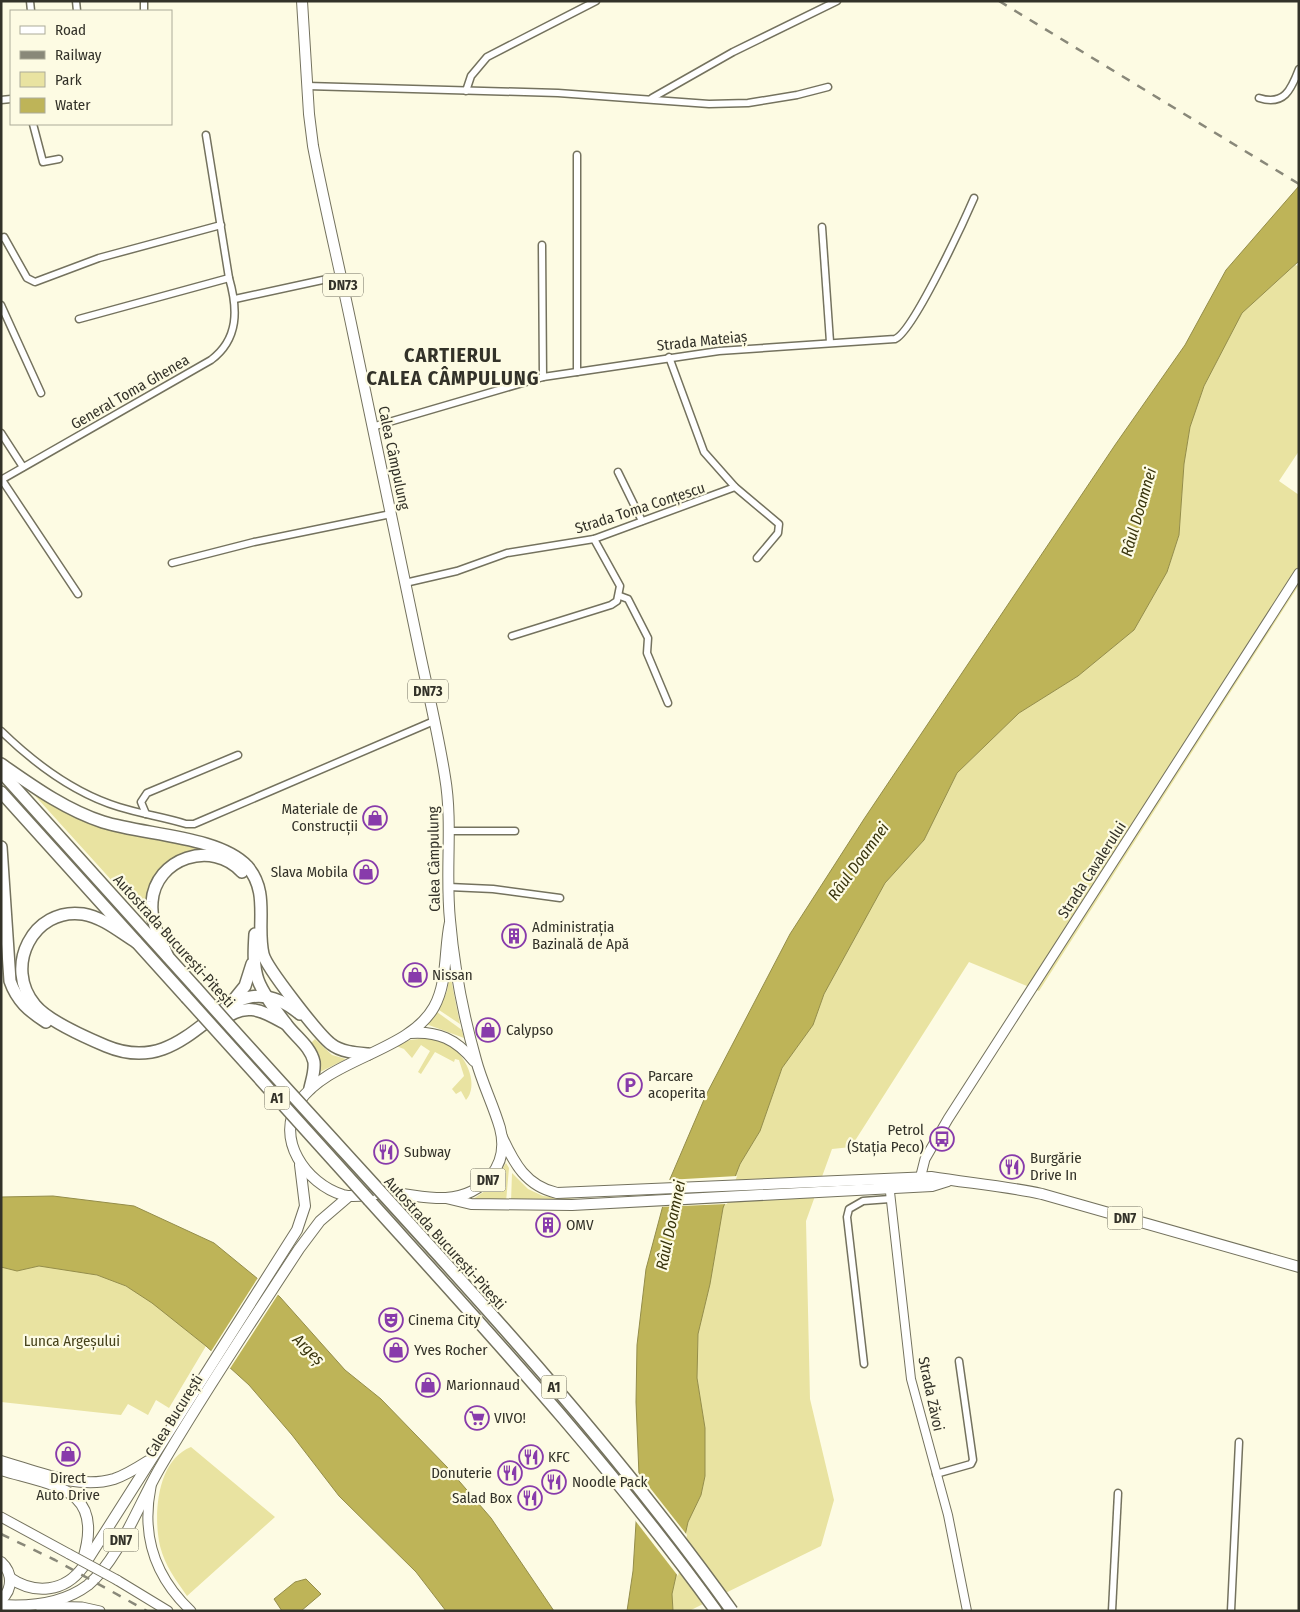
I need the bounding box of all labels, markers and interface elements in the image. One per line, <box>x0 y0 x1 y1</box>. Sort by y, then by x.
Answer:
legend <box>10 10 172 125</box>
text: Road <box>55 21 86 39</box>
text: Railway <box>55 46 102 64</box>
text: Park <box>55 71 82 89</box>
text: Water <box>55 96 91 114</box>
road number: DN73 <box>323 274 363 296</box>
street label: Strada Mateiaș <box>656 327 748 356</box>
district label: CARTIERUL CALEA CÂMPULUNG <box>367 343 539 390</box>
street label: General Toma Ghenea <box>68 351 192 433</box>
street label: Calea Câmpulung <box>374 404 414 512</box>
water label: Râul Doamnei <box>1117 466 1160 559</box>
street label: Strada Toma Conțescu <box>573 478 708 538</box>
road number: DN73 <box>408 679 448 702</box>
place label: Materiale de Construcții <box>281 800 358 836</box>
shop icon: Materiale de Construcții <box>362 805 388 831</box>
street label: Calea Câmpulung <box>424 806 444 912</box>
street label: Strada Cavalerului <box>1054 818 1130 922</box>
water label: Râul Doamnei <box>824 819 893 904</box>
shop icon: Slava Mobila <box>353 859 379 885</box>
place label: Slava Mobila <box>271 863 348 881</box>
street label: Autostrada București-Pitești <box>109 871 238 1012</box>
place label: Administrația Bazinală de Apă <box>532 918 629 953</box>
building icon: Administrația Bazinală de Apă <box>501 923 527 949</box>
shop icon: Nissan <box>402 962 428 988</box>
place label: Nissan <box>432 966 473 984</box>
shop icon: Calypso <box>475 1017 501 1043</box>
place label: Calypso <box>506 1021 554 1039</box>
place label: Parcare acoperita <box>648 1067 706 1102</box>
parking icon: Parcare acoperita <box>617 1072 643 1098</box>
road number: A1 <box>264 1086 290 1110</box>
place label: Petrol (Stația Peco) <box>847 1121 924 1157</box>
bus stop icon: Petrol (Stația Peco) <box>929 1126 955 1152</box>
restaurant icon: Subway <box>373 1139 399 1165</box>
place label: Subway <box>404 1143 451 1161</box>
place label: Burgărie Drive In <box>1030 1149 1082 1184</box>
restaurant icon: Burgărie Drive In <box>999 1154 1025 1180</box>
road number: DN7 <box>470 1168 506 1192</box>
street label: Autostrada București-Pitești <box>380 1173 509 1314</box>
water label: Râul Doamnei <box>652 1179 689 1272</box>
road number: DN7 <box>1108 1206 1142 1230</box>
building icon: OMV <box>535 1212 561 1238</box>
place label: OMV <box>566 1216 594 1234</box>
theatre icon: Cinema City <box>378 1307 404 1333</box>
place label: Cinema City <box>408 1311 480 1329</box>
water label: Argeș <box>288 1329 328 1370</box>
park label: Lunca Argeșului <box>24 1332 120 1351</box>
shop icon: Yves Rocher <box>383 1337 409 1363</box>
place label: Yves Rocher <box>414 1341 488 1359</box>
street label: Strada Zăvoi <box>914 1355 948 1433</box>
street label: Calea București <box>141 1371 207 1461</box>
shop icon: Marionnaud <box>415 1372 441 1398</box>
road number: A1 <box>542 1375 566 1398</box>
place label: Marionnaud <box>446 1376 520 1394</box>
supermarket icon: VIVO! <box>464 1405 490 1431</box>
place label: VIVO! <box>494 1409 526 1427</box>
shop icon: Direct Auto Drive <box>55 1441 81 1467</box>
restaurant icon: KFC <box>518 1444 544 1470</box>
place label: KFC <box>548 1448 570 1466</box>
restaurant icon: Donuterie <box>497 1460 523 1486</box>
place label: Donuterie <box>431 1464 492 1482</box>
place label: Direct Auto Drive <box>36 1469 100 1504</box>
restaurant icon: Noodle Pack <box>541 1469 567 1495</box>
place label: Noodle Pack <box>572 1473 648 1491</box>
restaurant icon: Salad Box <box>517 1485 543 1511</box>
place label: Salad Box <box>452 1489 512 1507</box>
road number: DN7 <box>104 1528 138 1552</box>

